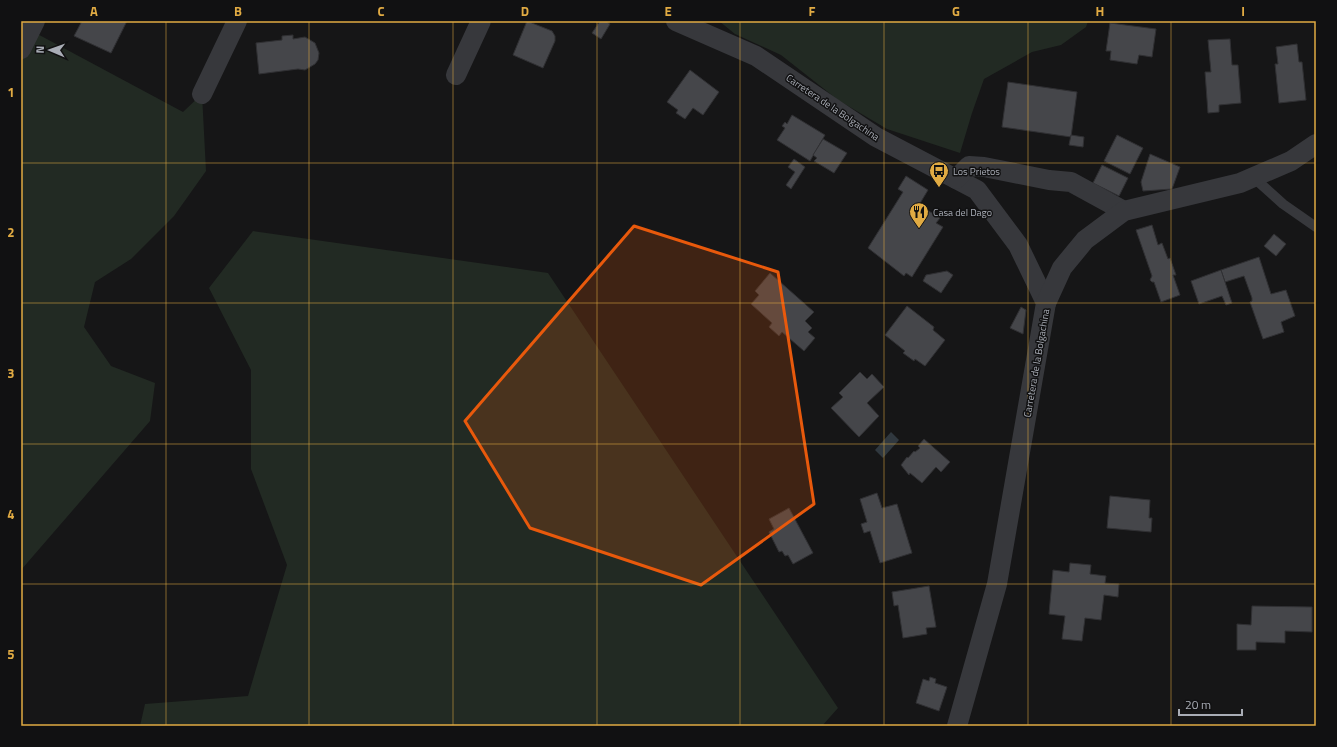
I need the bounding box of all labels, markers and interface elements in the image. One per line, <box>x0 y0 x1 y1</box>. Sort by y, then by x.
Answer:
text: A <box>90 1 98 21</box>
text: B <box>234 1 242 21</box>
text: C <box>377 1 385 21</box>
text: D <box>521 1 529 21</box>
text: E <box>664 1 672 21</box>
text: F <box>809 1 816 21</box>
text: G <box>952 1 960 21</box>
text: H <box>1096 1 1104 21</box>
text: I <box>1241 1 1245 21</box>
north arrow <box>30 30 70 70</box>
text: N <box>32 46 48 54</box>
street label: Carretera de la Bolgachina <box>783 71 882 144</box>
text: 1 <box>7 82 15 102</box>
bus stop icon: Los Prietos <box>928 160 950 188</box>
place label: Los Prietos <box>953 164 1000 179</box>
restaurant icon: Casa del Dago <box>908 201 930 229</box>
place label: Casa del Dago <box>933 205 992 220</box>
text: 2 <box>7 222 15 242</box>
street label: Carretera de la Bolgachina <box>1020 308 1053 418</box>
text: 3 <box>7 363 15 383</box>
text: 4 <box>7 504 15 524</box>
text: 5 <box>7 644 15 664</box>
scale bar <box>1179 691 1242 717</box>
text: 20 m <box>1185 695 1211 714</box>

